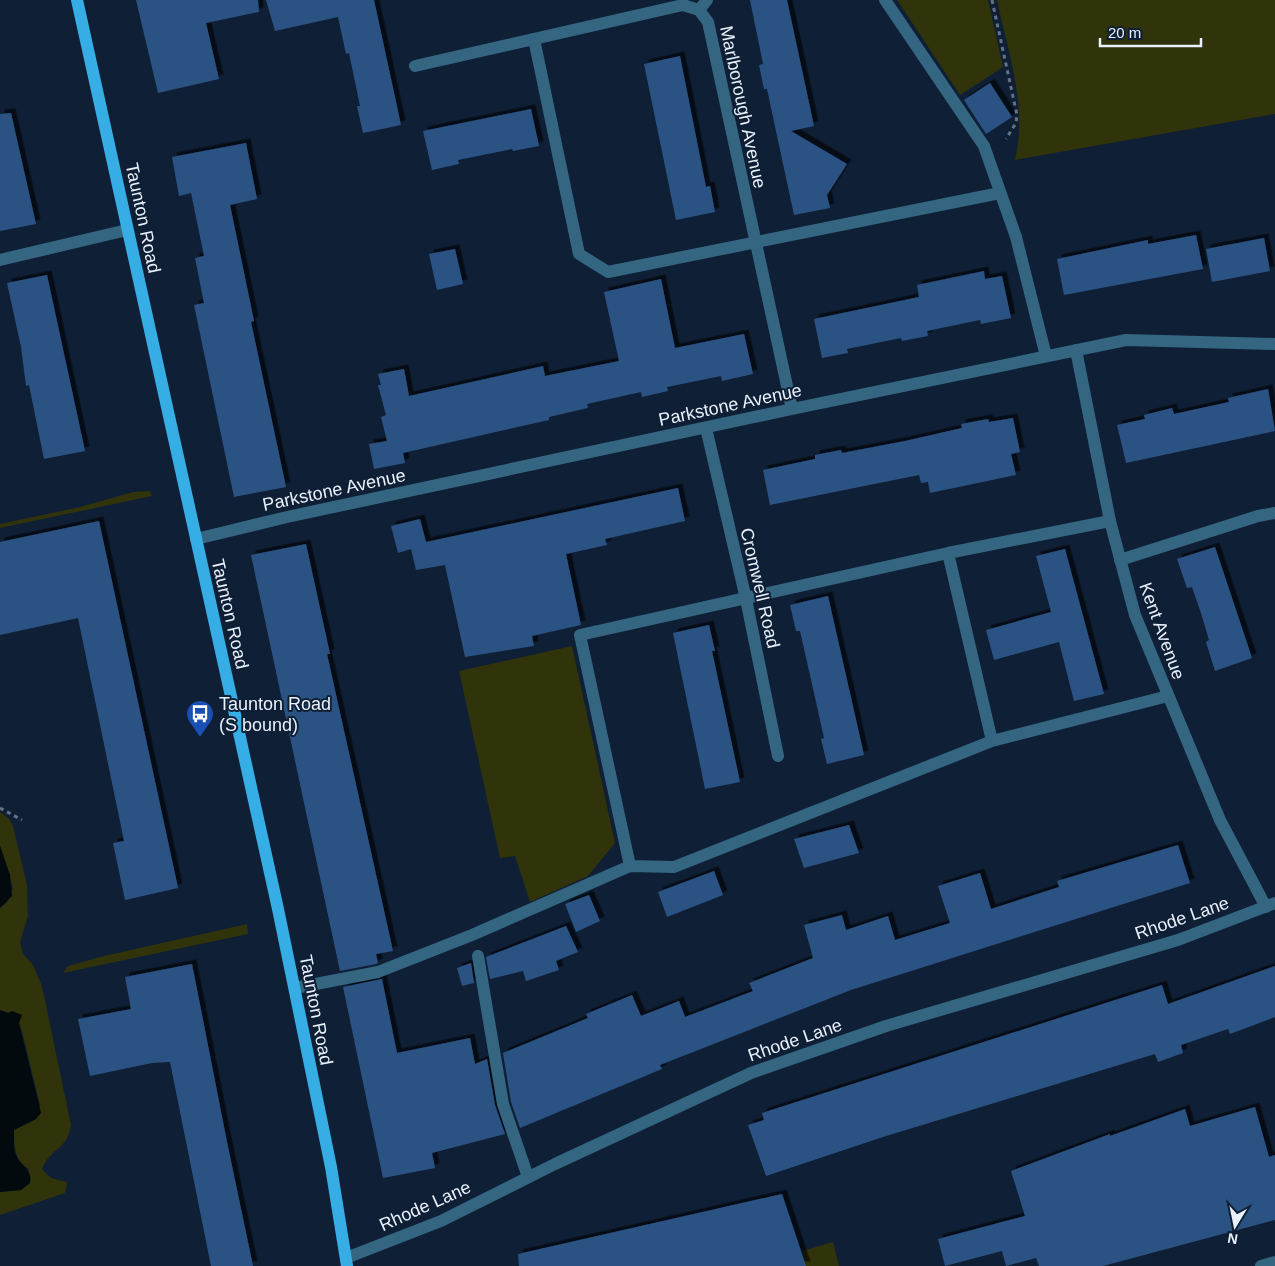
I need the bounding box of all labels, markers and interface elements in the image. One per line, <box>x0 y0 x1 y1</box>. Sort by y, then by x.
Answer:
scale bar <box>1100 15 1201 47</box>
street label: Marlborough Avenue <box>716 24 770 190</box>
text: 20 m <box>1108 24 1141 41</box>
street label: Taunton Road <box>122 161 164 275</box>
street label: Parkstone Avenue <box>657 380 803 430</box>
street label: Parkstone Avenue <box>261 465 407 515</box>
street label: Cromwell Road <box>736 526 784 650</box>
street label: Taunton Road <box>208 557 252 671</box>
street label: Kent Avenue <box>1135 580 1189 682</box>
place label: Taunton Road (S bound) <box>219 694 331 735</box>
bus stop icon: Taunton Road (S bound) <box>185 699 215 738</box>
street label: Rhode Lane <box>1132 893 1232 943</box>
street label: Taunton Road <box>295 953 337 1067</box>
street label: Rhode Lane <box>745 1015 845 1065</box>
street label: Rhode Lane <box>376 1177 474 1235</box>
north arrow <box>1210 1201 1260 1251</box>
text: N <box>1226 1230 1239 1248</box>

